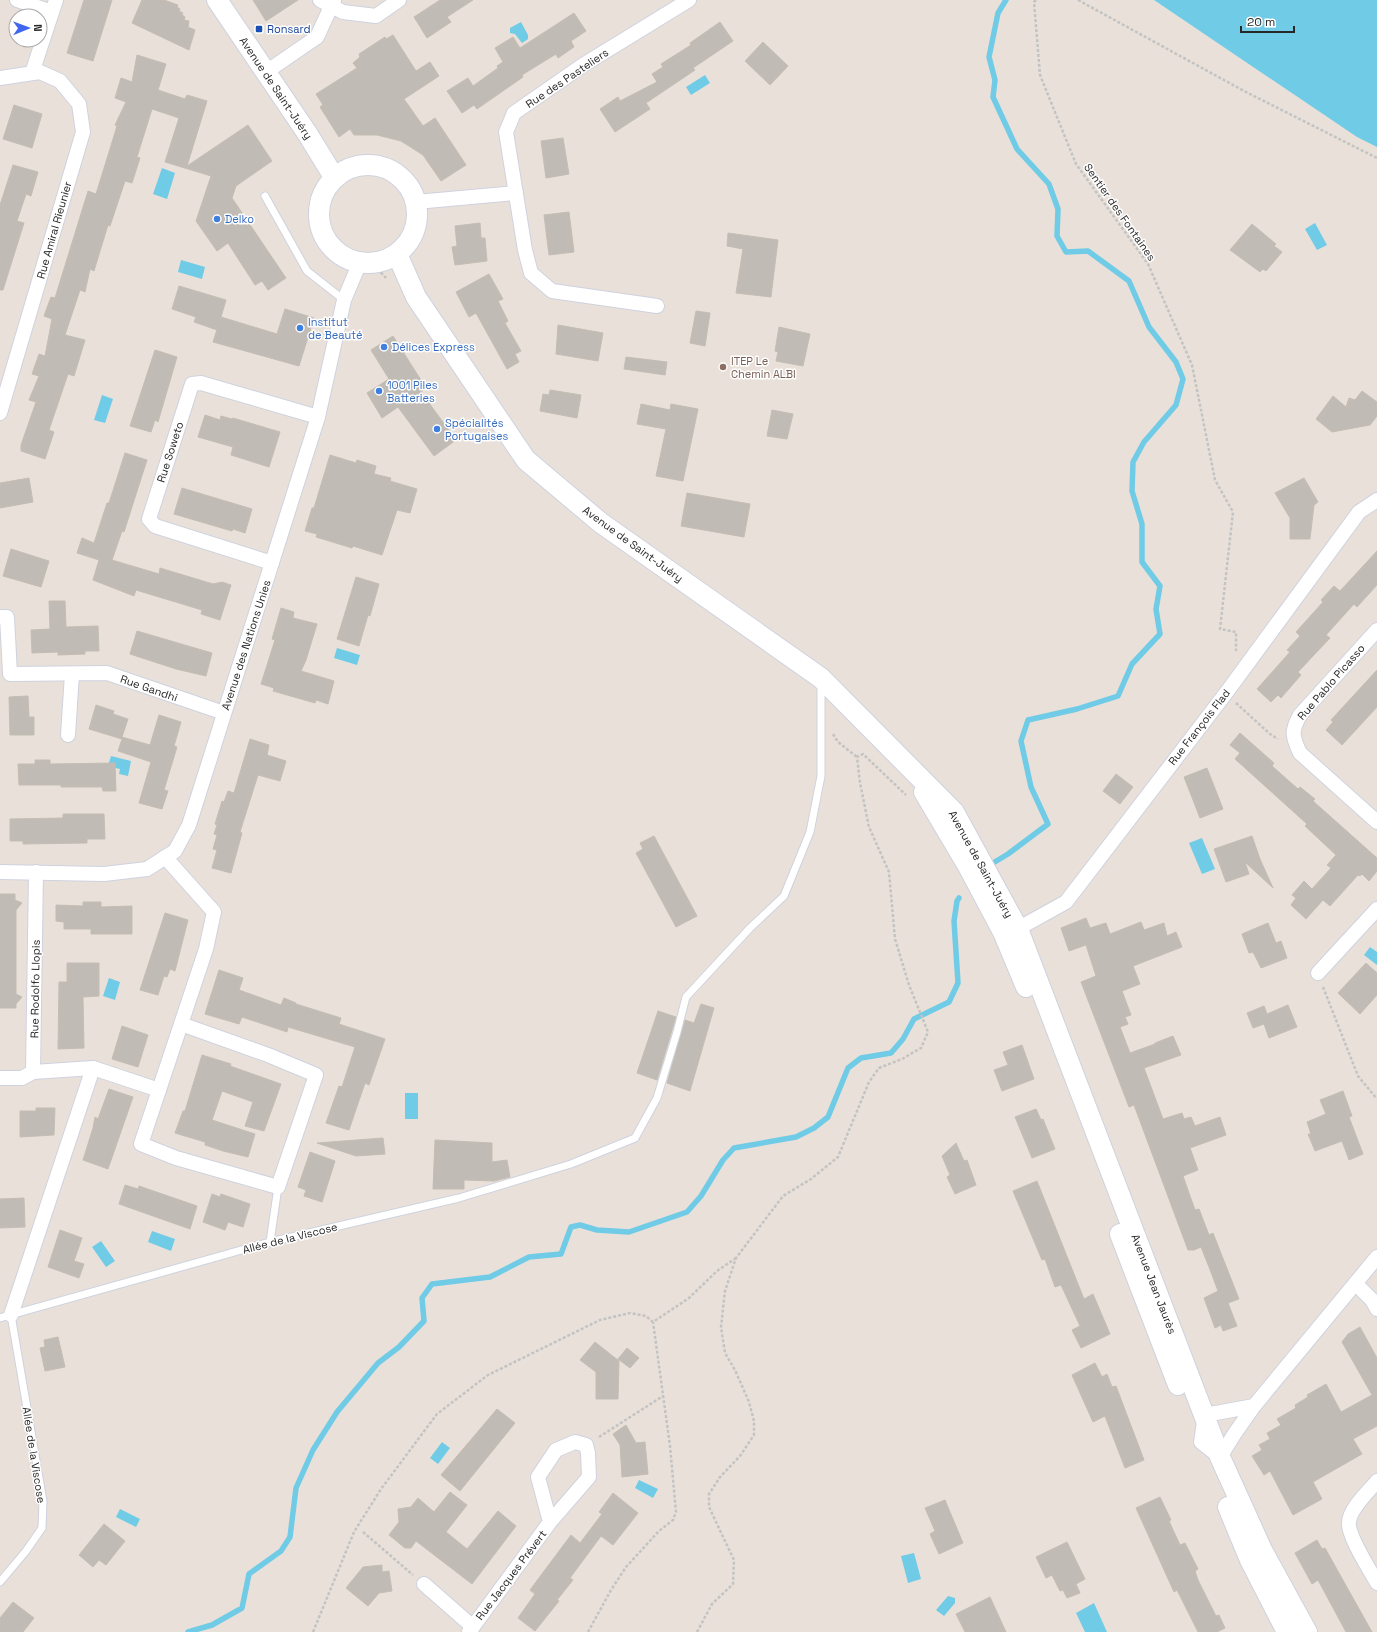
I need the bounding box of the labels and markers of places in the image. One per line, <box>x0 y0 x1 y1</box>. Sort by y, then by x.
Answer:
place label: Ronsard <box>267 22 311 36</box>
marker: Ronsard <box>254 24 264 34</box>
place label: Delko <box>225 212 254 226</box>
marker: Delko <box>212 214 222 224</box>
place label: Institut de Beauté <box>308 315 363 342</box>
marker: Institut de Beauté <box>295 323 305 333</box>
place label: Délices Express <box>392 340 475 354</box>
marker: Délices Express <box>379 342 389 352</box>
place label: ITEP Le Chemin ALBI <box>731 354 796 381</box>
marker: ITEP Le Chemin ALBI <box>718 362 728 372</box>
place label: 1001 Piles Batteries <box>387 378 438 405</box>
marker: 1001 Piles Batteries <box>374 386 384 396</box>
place label: Spécialités Portugaises <box>445 416 509 443</box>
marker: Spécialités Portugaises <box>432 424 442 434</box>

